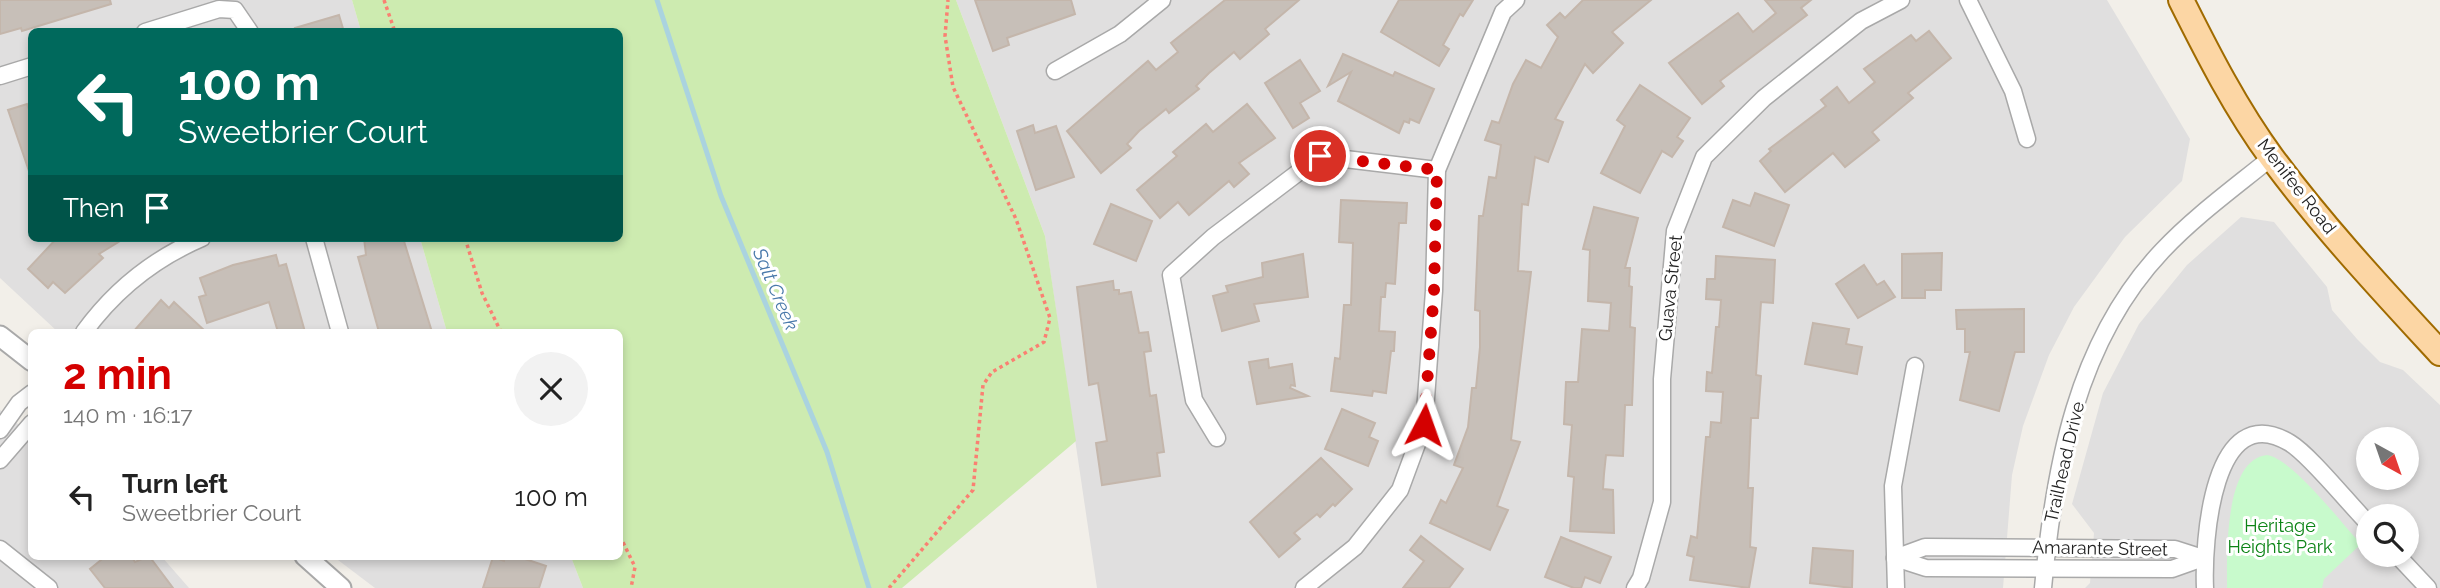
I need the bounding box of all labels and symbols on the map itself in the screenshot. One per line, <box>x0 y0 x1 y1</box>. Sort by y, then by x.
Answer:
pin <box>1290 126 1350 186</box>
street label: Menifee Road <box>2253 134 2341 238</box>
street label: Guava Street <box>1654 234 1686 342</box>
water label: Salt Creek <box>748 244 803 334</box>
position arrow <box>1387 388 1461 462</box>
street label: Trailhead Drive <box>2040 399 2088 525</box>
north arrow <box>2356 427 2418 490</box>
park label: Heritage Heights Park <box>2227 515 2333 557</box>
street label: Amarante Street <box>2032 536 2168 560</box>

